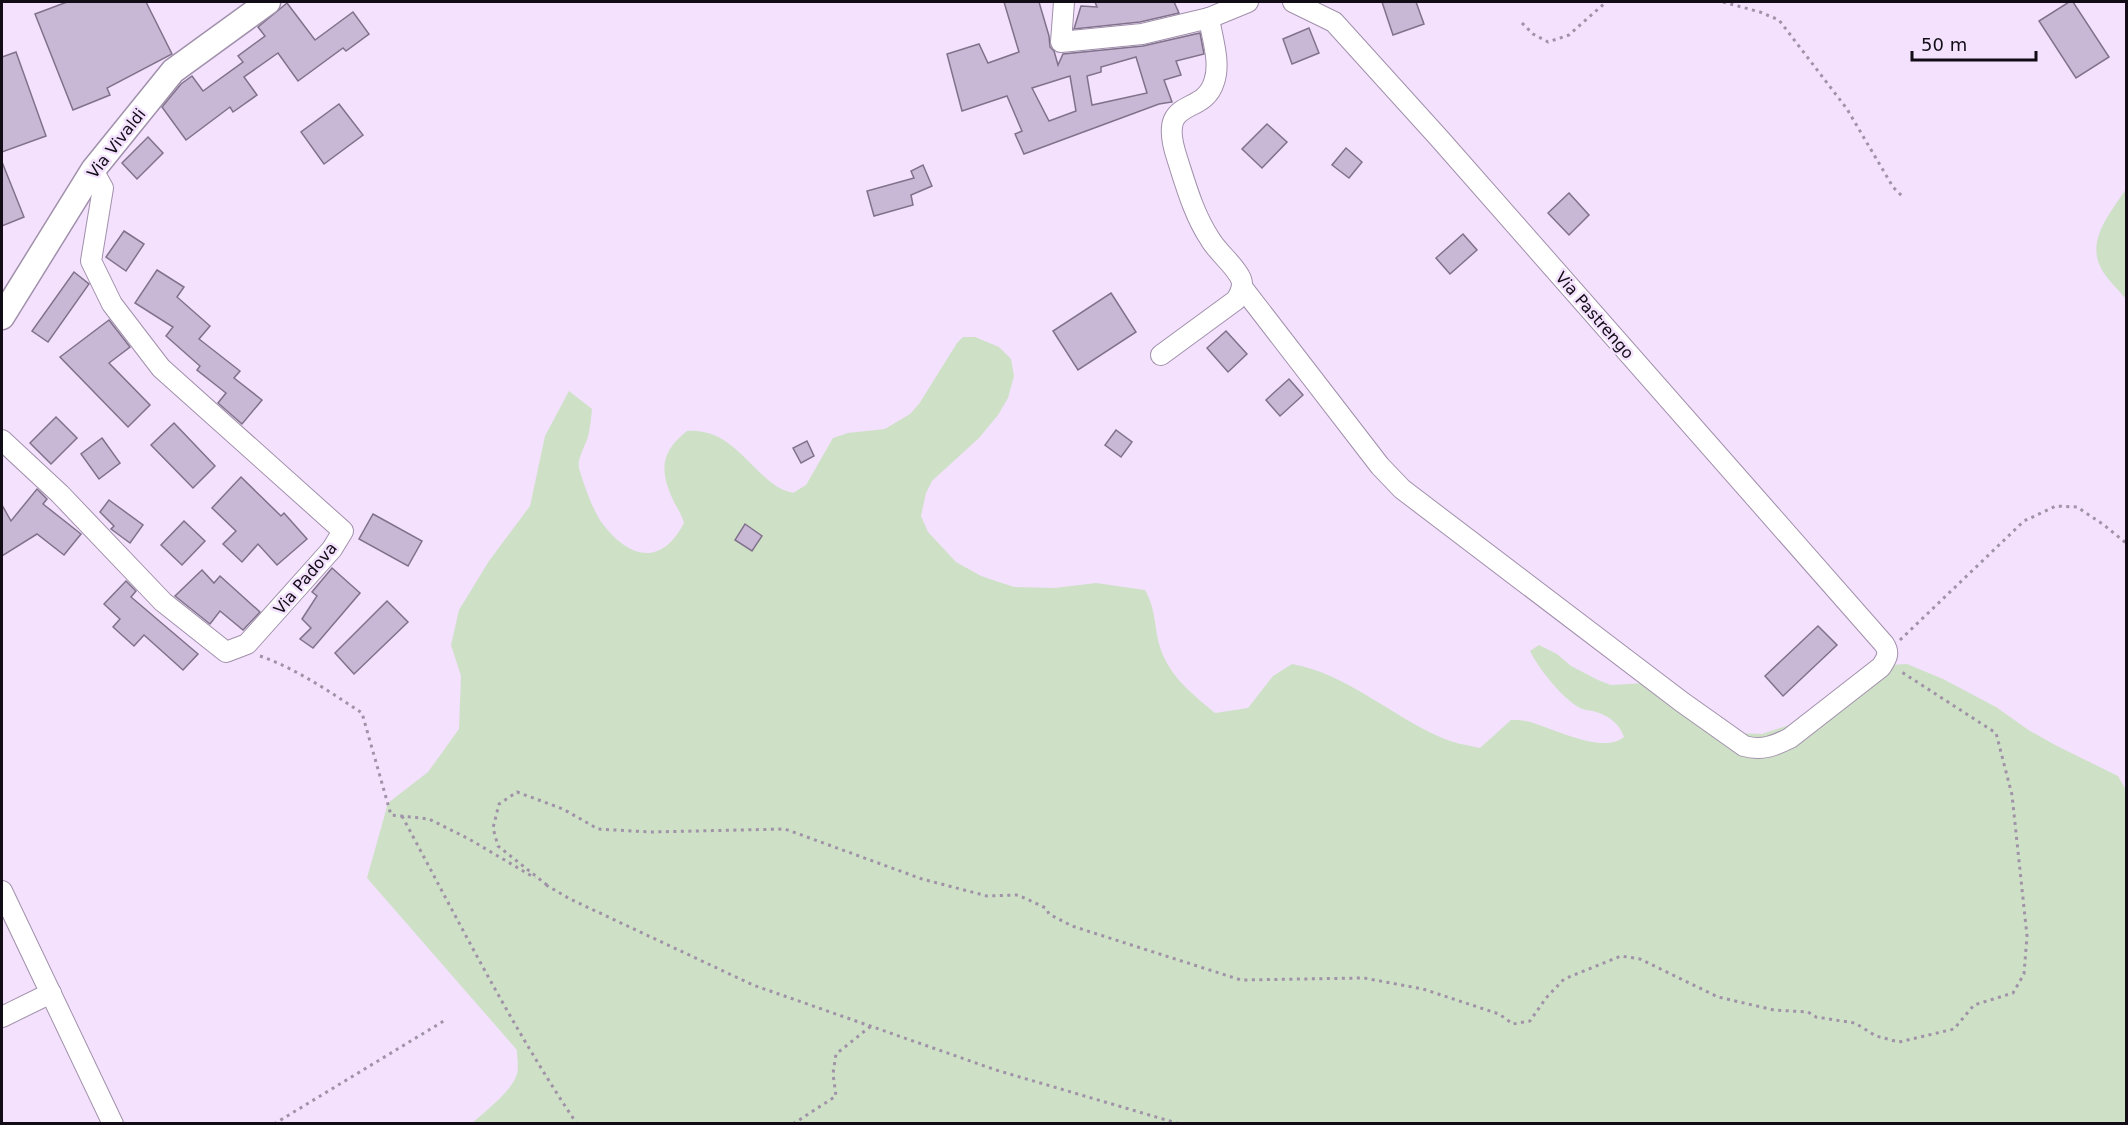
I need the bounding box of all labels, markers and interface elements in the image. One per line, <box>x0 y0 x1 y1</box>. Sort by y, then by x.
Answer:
scale bar <box>1912 24 2036 62</box>
text: 50 m <box>1921 34 1967 55</box>
street label: Via Vivaldi <box>83 105 150 182</box>
street label: Via Pastrengo <box>1552 268 1638 363</box>
street label: Via Padova <box>270 539 341 618</box>

